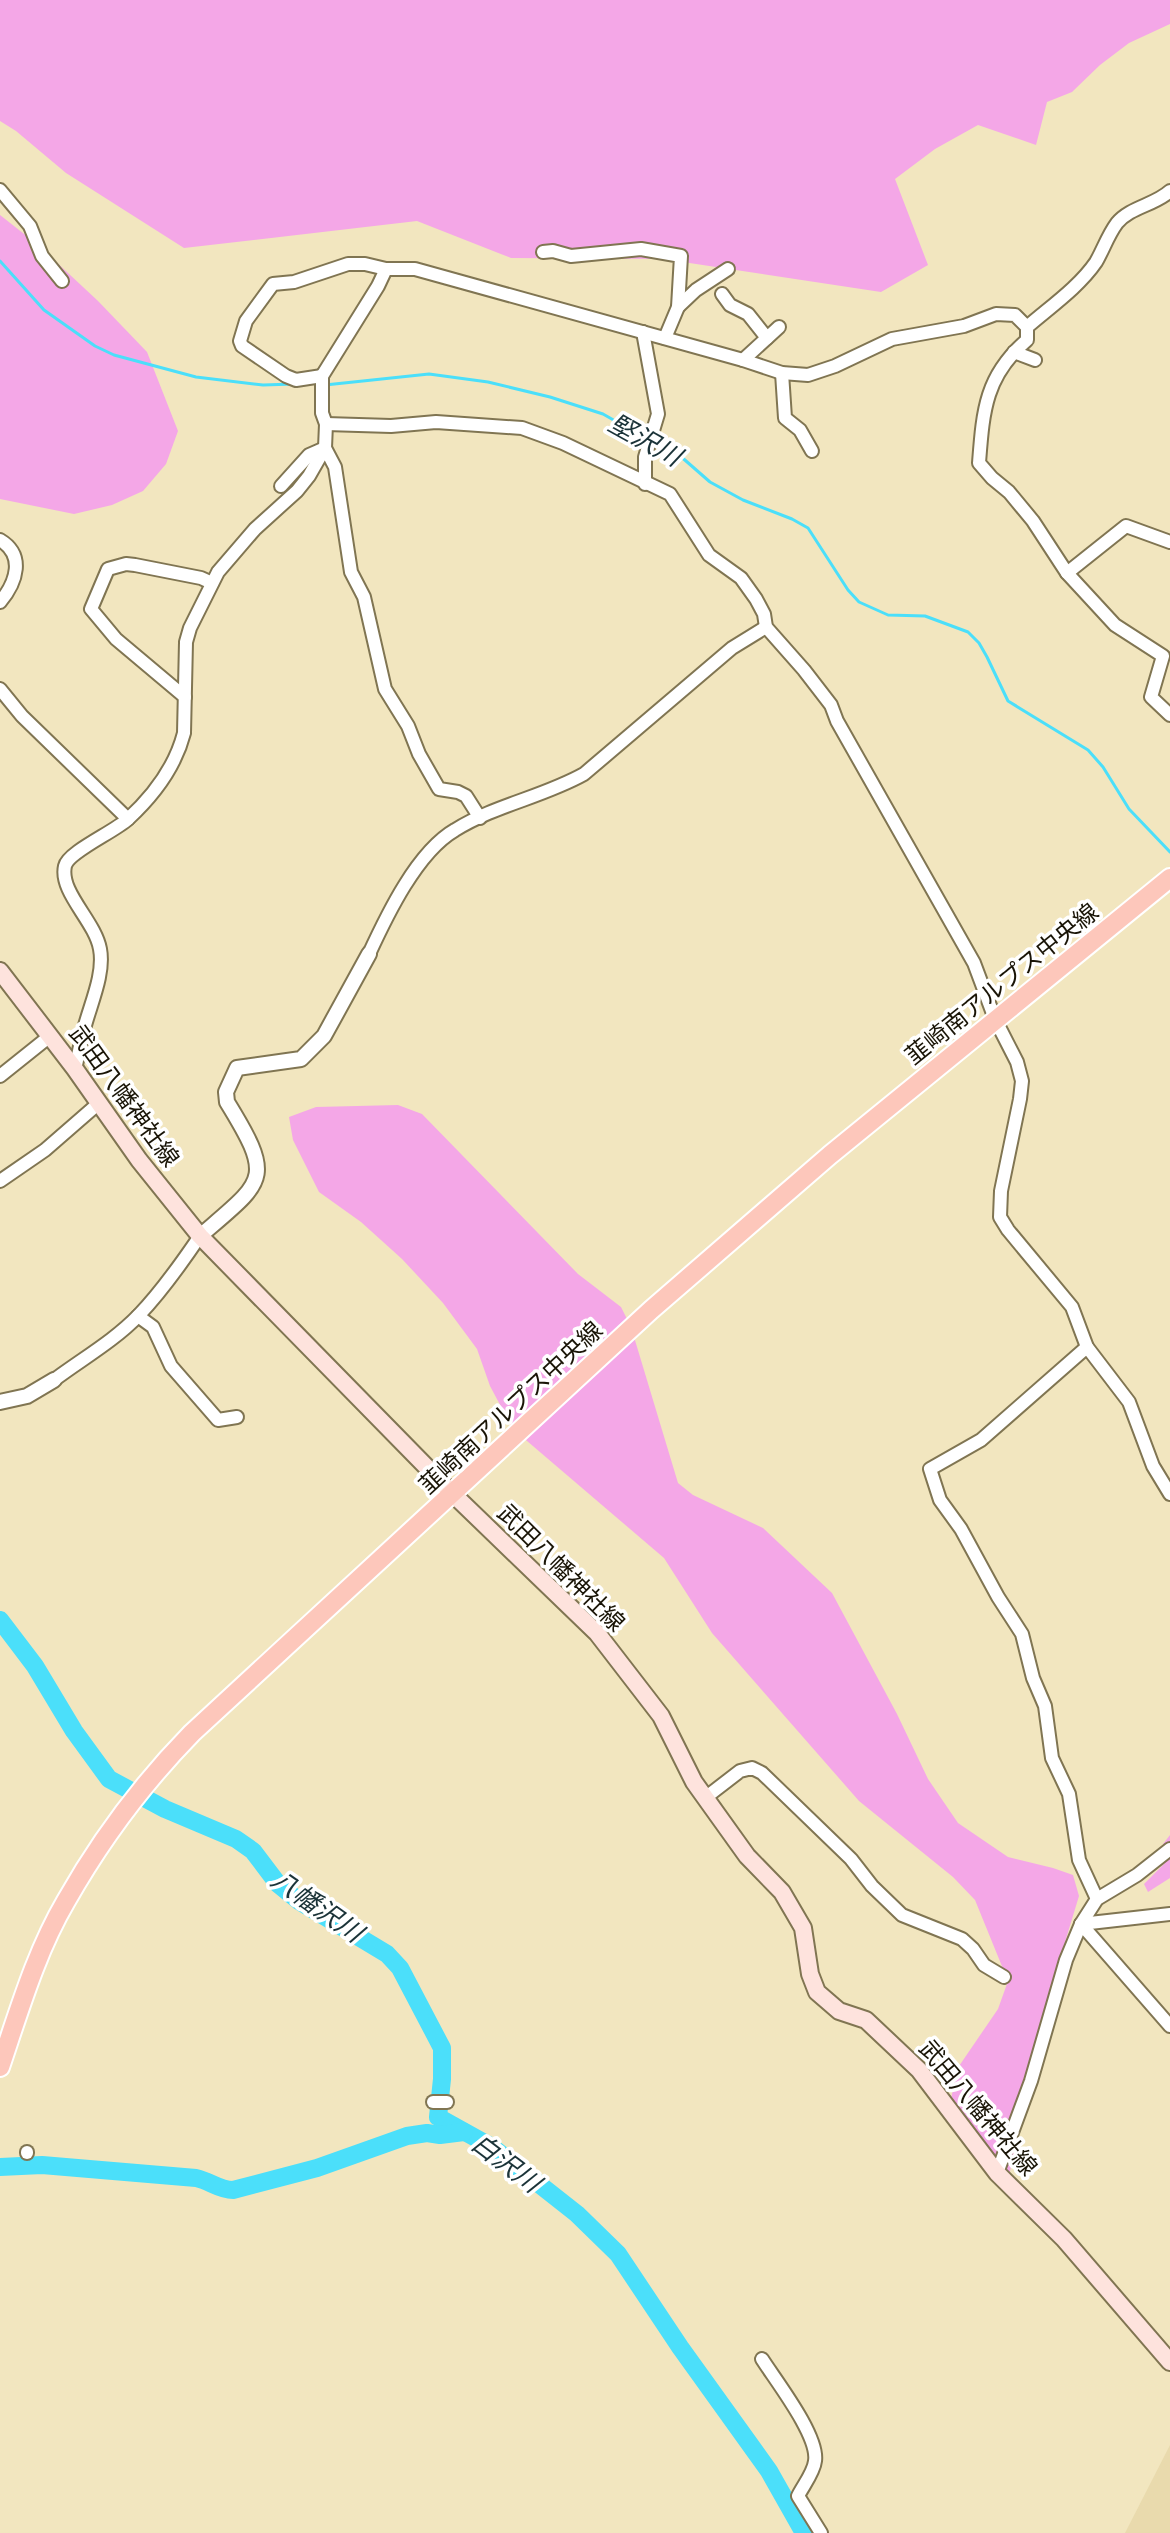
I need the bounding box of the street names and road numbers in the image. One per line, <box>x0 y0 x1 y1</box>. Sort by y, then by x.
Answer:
street label: 韮崎南アルプス中央線 <box>898 895 1106 1073</box>
street label: 武田八幡神社線 <box>60 1018 187 1175</box>
street label: 韮崎南アルプス中央線 <box>412 1314 611 1503</box>
street label: 武田八幡神社線 <box>489 1497 632 1640</box>
street label: 武田八幡神社線 <box>910 2033 1045 2184</box>

